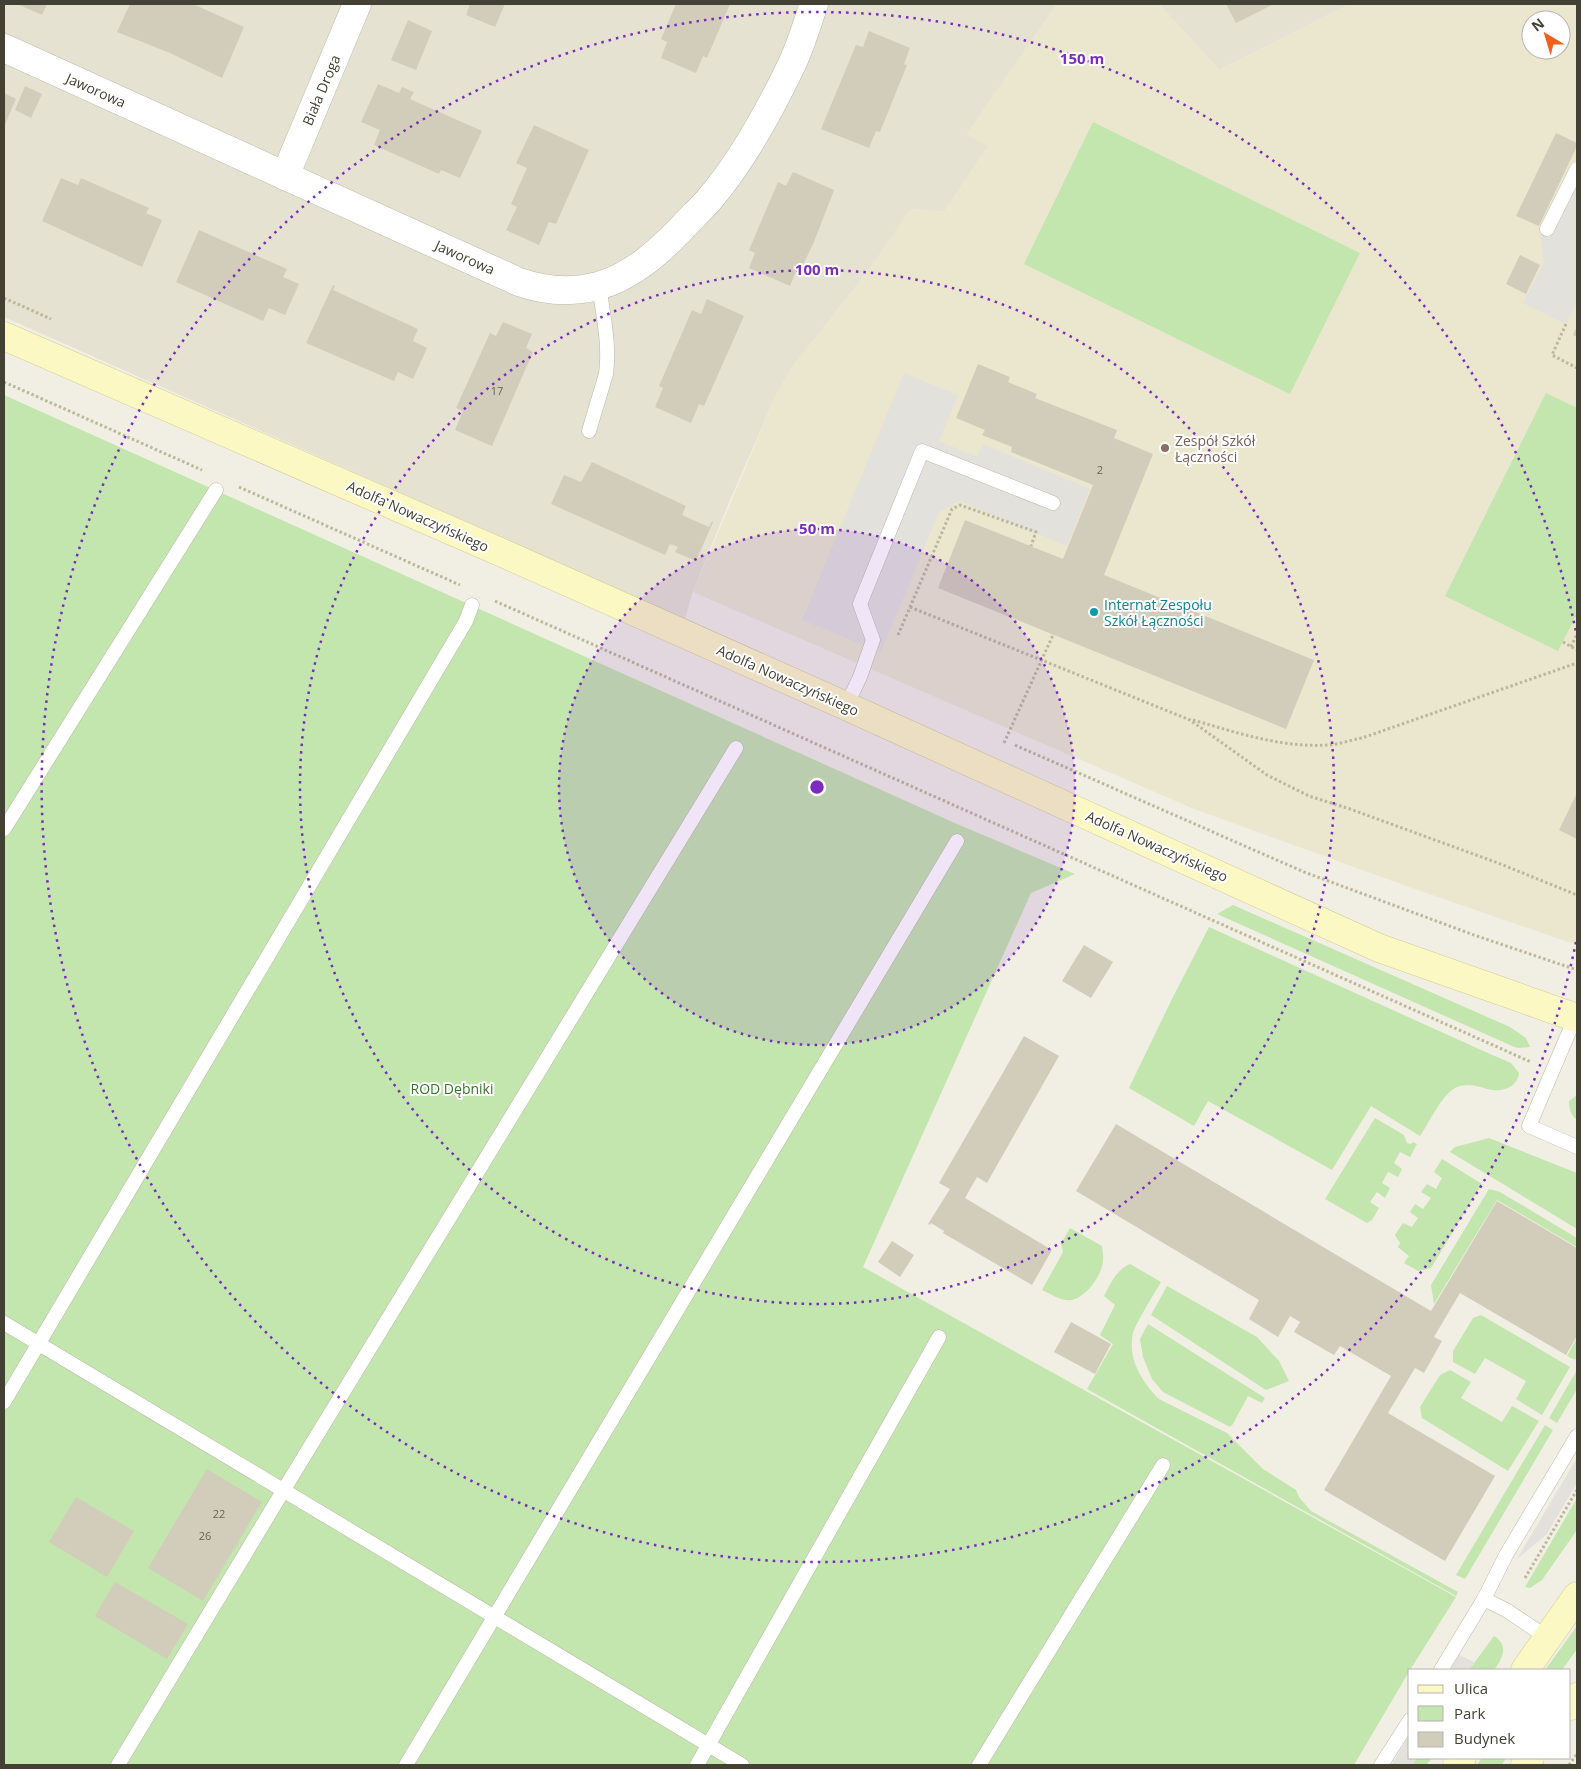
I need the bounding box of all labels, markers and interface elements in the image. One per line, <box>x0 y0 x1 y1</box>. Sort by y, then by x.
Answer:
north arrow <box>1521 10 1571 60</box>
text: N <box>1527 13 1548 35</box>
text: 150 m <box>1060 48 1104 68</box>
street label: Biała Droga <box>298 52 344 128</box>
street label: Jaworowa <box>61 68 129 112</box>
street label: Jaworowa <box>430 235 498 279</box>
text: 100 m <box>795 259 839 279</box>
house number: 17 <box>491 383 503 398</box>
place label: Zespół Szkół Łączności <box>1175 431 1256 466</box>
marker: Zespół Szkół Łączności <box>1159 442 1171 454</box>
house number: 2 <box>1097 462 1103 477</box>
street label: Adolfa Nowaczyńskiego <box>344 476 492 556</box>
text: 50 m <box>799 518 835 538</box>
place label: Internat Zespołu Szkół Łączności <box>1104 595 1212 630</box>
marker: Internat Zespołu Szkół Łączności <box>1088 606 1100 618</box>
street label: Adolfa Nowaczyńskiego <box>714 640 862 720</box>
centre of rings <box>808 778 826 796</box>
street label: Adolfa Nowaczyńskiego <box>1083 806 1231 886</box>
park label: ROD Dębniki <box>411 1079 493 1098</box>
house number: 22 <box>213 1506 225 1521</box>
house number: 26 <box>199 1528 211 1543</box>
legend <box>1408 1669 1571 1759</box>
text: Ulica <box>1454 1678 1488 1698</box>
text: Park <box>1454 1703 1485 1723</box>
text: Budynek <box>1454 1728 1515 1748</box>

